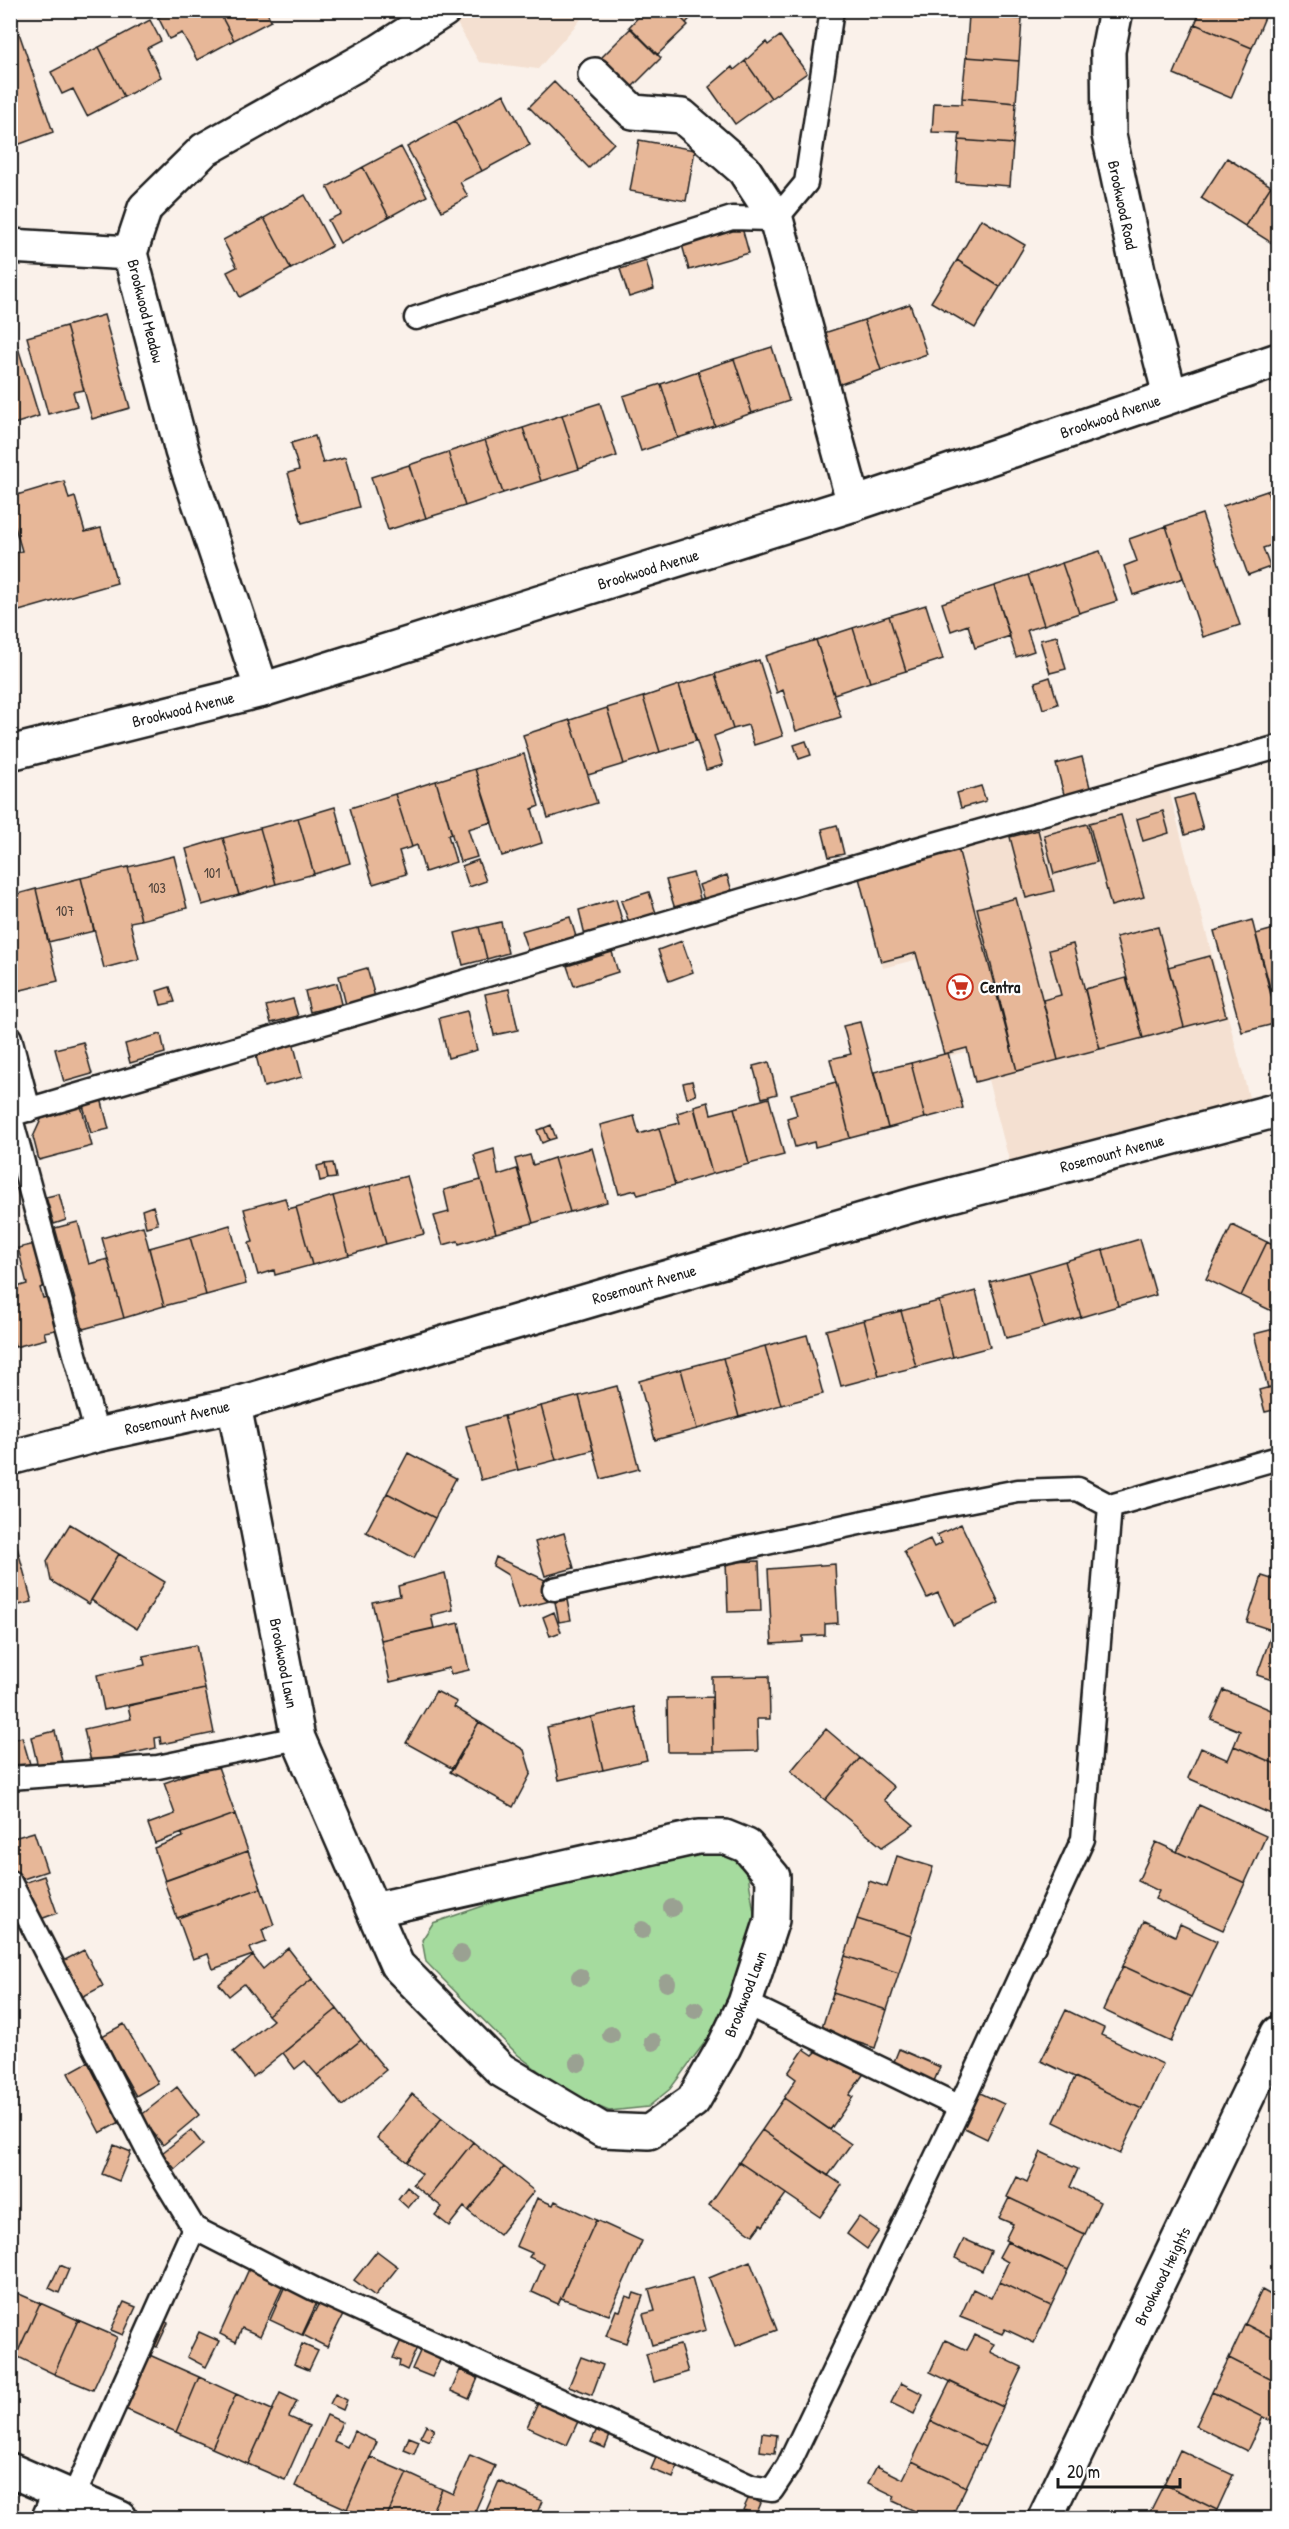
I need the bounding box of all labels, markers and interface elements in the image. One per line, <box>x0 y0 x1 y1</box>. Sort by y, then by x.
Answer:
street label: Brookwood Road <box>1103 159 1143 251</box>
street label: Brookwood Meadow <box>122 257 170 365</box>
street label: Brookwood Avenue <box>1057 388 1164 443</box>
street label: Brookwood Avenue <box>595 543 702 595</box>
street label: Brookwood Avenue <box>130 686 237 732</box>
house number: 101 <box>204 863 220 882</box>
house number: 103 <box>148 878 166 897</box>
house number: 107 <box>56 901 74 920</box>
supermarket icon: Centra <box>945 972 975 1002</box>
place label: Centra <box>980 976 1021 998</box>
street label: Rosemount Avenue <box>1057 1128 1167 1177</box>
street label: Rosemount Avenue <box>590 1259 699 1309</box>
street label: Rosemount Avenue <box>122 1394 232 1440</box>
street label: Brookwood Lawn <box>265 1616 303 1710</box>
street label: Brookwood Lawn <box>718 1948 772 2040</box>
street label: Brookwood Heights <box>1129 2223 1195 2329</box>
scale bar <box>1058 2451 1180 2489</box>
text: 20 m <box>1067 2459 1100 2484</box>

